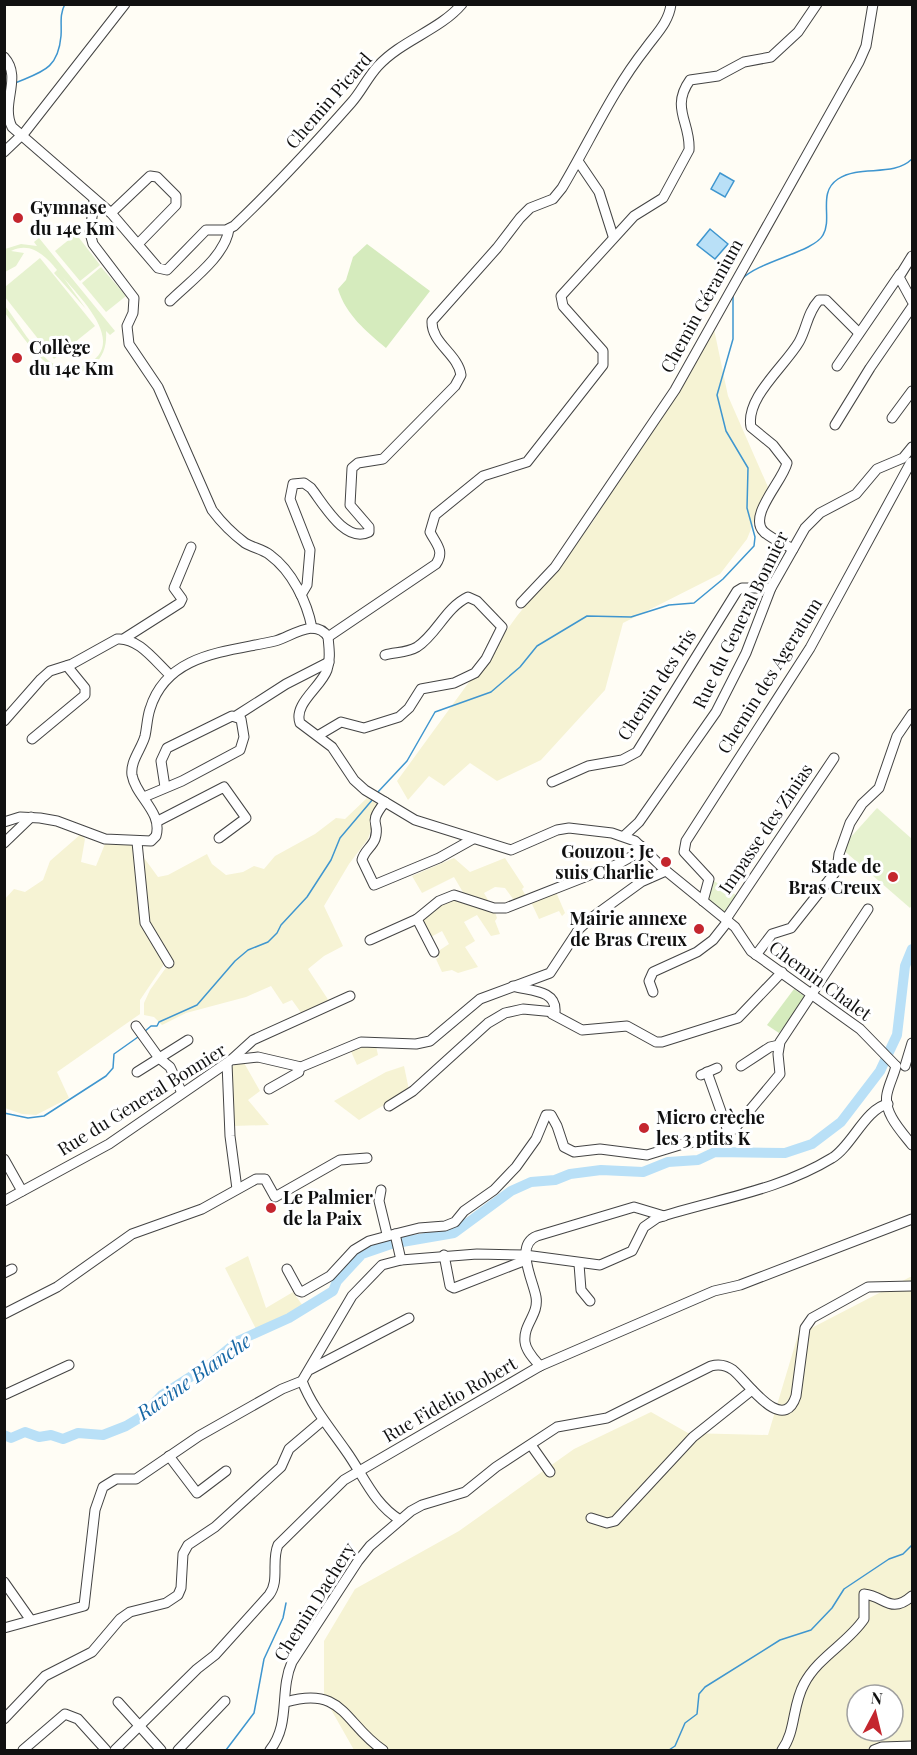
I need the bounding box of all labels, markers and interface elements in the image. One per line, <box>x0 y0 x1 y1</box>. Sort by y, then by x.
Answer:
street label: Chemin Picard <box>280 47 377 154</box>
place label: Gymnase du 14e Km <box>30 195 115 240</box>
marker: Gymnase du 14e Km <box>11 211 25 225</box>
street label: Chemin Géranium <box>654 234 748 377</box>
place label: Collège du 14e Km <box>29 335 114 380</box>
marker: Collège du 14e Km <box>10 351 24 365</box>
street label: Rue du General Bonnier <box>687 527 793 712</box>
street label: Chemin des Ageratum <box>711 593 827 758</box>
street label: Chemin des Iris <box>611 624 701 745</box>
street label: Impasse des Zinias <box>713 759 818 898</box>
place label: Gouzou : Je suis Charlie <box>555 839 654 884</box>
place label: Stade de Bras Creux <box>788 854 881 899</box>
marker: Gouzou : Je suis Charlie <box>659 855 673 869</box>
marker: Stade de Bras Creux <box>886 870 900 884</box>
place label: Mairie annexe de Bras Creux <box>570 906 687 951</box>
marker: Mairie annexe de Bras Creux <box>692 922 706 936</box>
street label: Chemin Chalet <box>765 935 877 1026</box>
street label: Rue du General Bonnier <box>53 1037 230 1161</box>
place label: Micro crèche les 3 ptits K <box>656 1105 765 1150</box>
marker: Micro crèche les 3 ptits K <box>637 1121 651 1135</box>
place label: Le Palmier de la Paix <box>283 1185 373 1230</box>
marker: Le Palmier de la Paix <box>264 1201 278 1215</box>
water label: Ravine Blanche <box>130 1326 256 1426</box>
street label: Rue Fidelio Robert <box>378 1351 521 1447</box>
street label: Chemin Dachery <box>268 1537 360 1665</box>
north arrow <box>845 1683 905 1743</box>
text: N <box>870 1686 884 1709</box>

